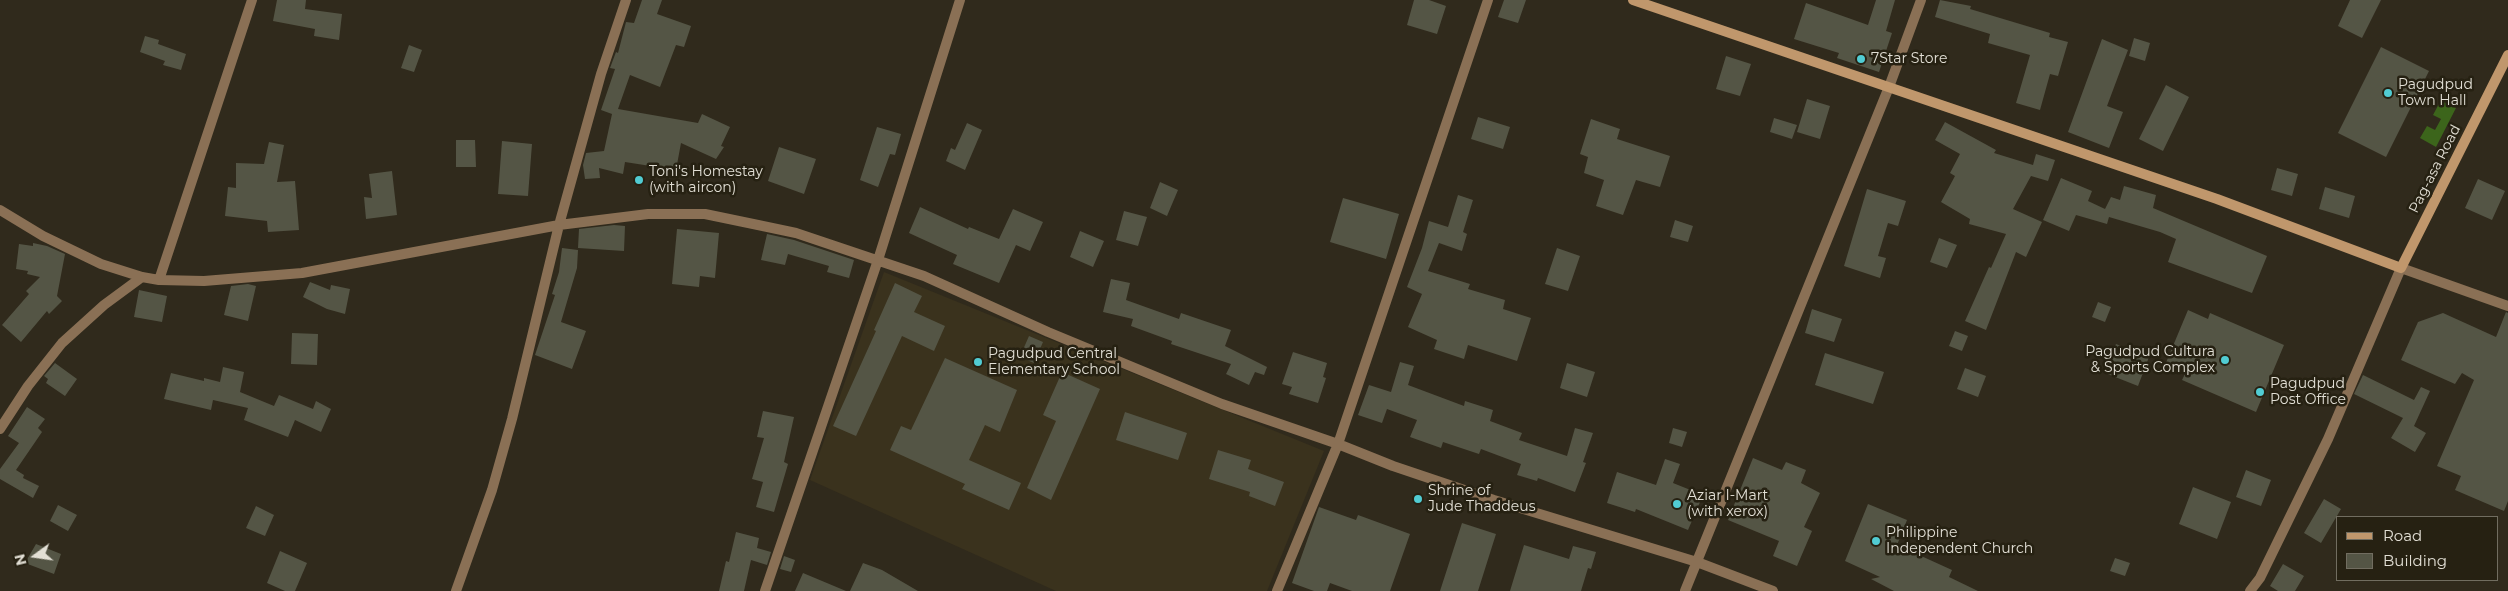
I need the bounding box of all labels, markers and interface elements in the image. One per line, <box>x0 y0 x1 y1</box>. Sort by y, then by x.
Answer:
place label: 7Star Store <box>1871 51 1947 67</box>
marker: 7Star Store <box>1855 53 1867 65</box>
place label: Pagudpud Town Hall <box>2398 77 2473 110</box>
marker: Pagudpud Town Hall <box>2382 87 2394 99</box>
street label: Pag-asa Road <box>2406 122 2464 216</box>
place label: Toni's Homestay (with aircon) <box>649 164 763 196</box>
marker: Toni's Homestay (with aircon) <box>633 174 645 186</box>
place label: Pagudpud Cultura & Sports Complex <box>2085 344 2215 377</box>
place label: Pagudpud Central Elementary School <box>988 346 1120 378</box>
marker: Pagudpud Cultura & Sports Complex <box>2219 354 2231 366</box>
marker: Pagudpud Central Elementary School <box>972 356 984 368</box>
place label: Pagudpud Post Office <box>2270 376 2346 408</box>
marker: Pagudpud Post Office <box>2254 386 2266 398</box>
place label: Shrine of Jude Thaddeus <box>1428 483 1535 516</box>
place label: Aziar I-Mart (with xerox) <box>1687 488 1768 520</box>
marker: Shrine of Jude Thaddeus <box>1412 493 1424 505</box>
marker: Aziar I-Mart (with xerox) <box>1671 498 1683 510</box>
legend <box>2336 516 2498 581</box>
place label: Philippine Independent Church <box>1886 525 2033 558</box>
text: Road <box>2383 526 2422 545</box>
north arrow <box>10 531 60 581</box>
marker: Philippine Independent Church <box>1870 535 1882 547</box>
text: Building <box>2383 551 2447 570</box>
text: N <box>10 552 31 567</box>

